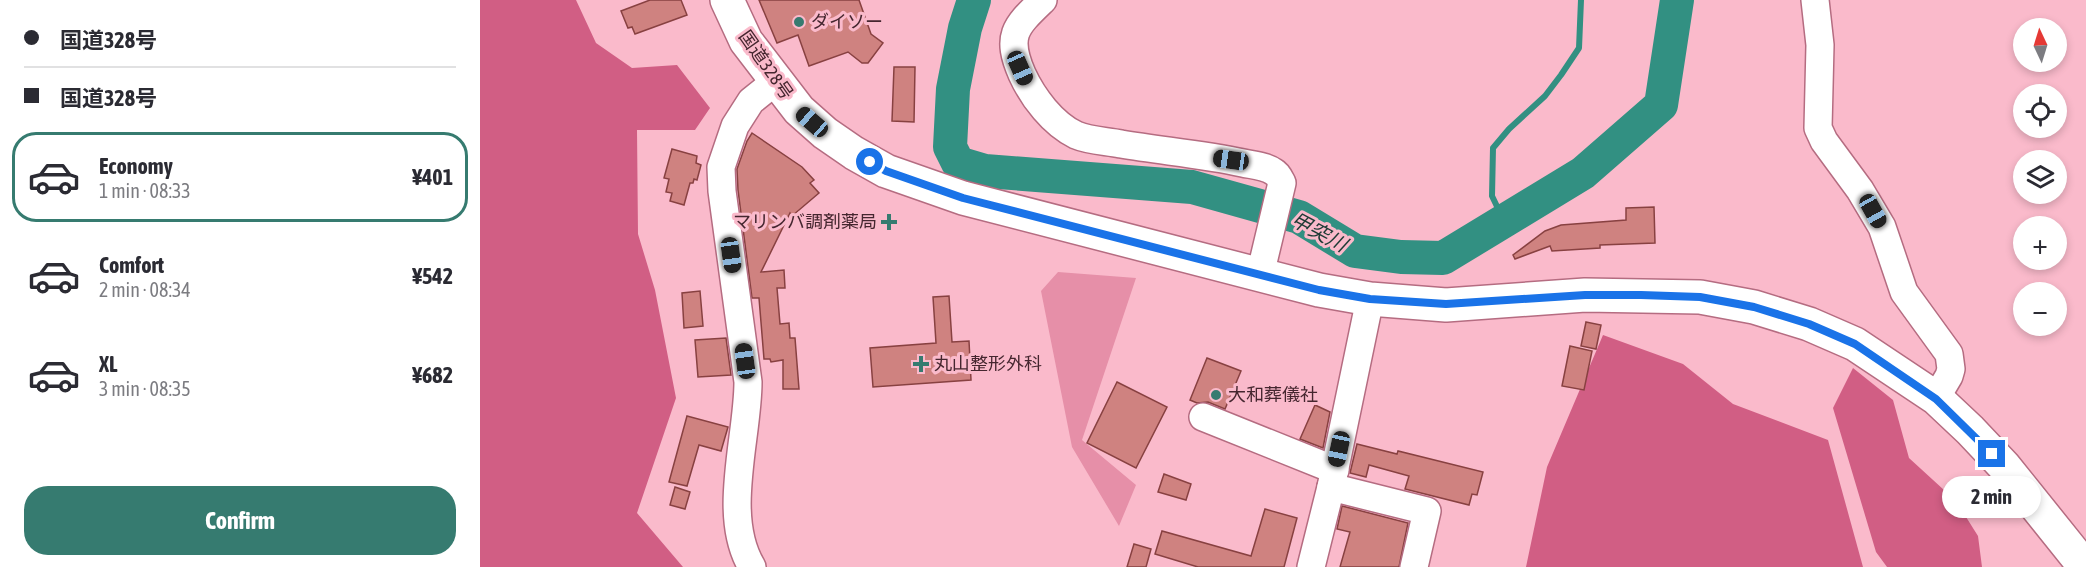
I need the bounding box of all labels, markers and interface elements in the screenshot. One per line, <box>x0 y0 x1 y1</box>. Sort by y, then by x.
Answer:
place label: ダイソー <box>811 11 883 32</box>
marker: ダイソー <box>792 15 806 29</box>
north arrow <box>2013 18 2067 72</box>
map controls <box>2013 18 2067 336</box>
street label: 国道328号 <box>735 26 798 103</box>
text: 国道328号 <box>60 27 157 53</box>
car <box>1004 48 1036 88</box>
button: locate <box>2013 84 2067 138</box>
text: 国道328号 <box>60 85 157 111</box>
car <box>793 103 831 141</box>
route start <box>856 148 883 175</box>
car <box>1212 149 1250 171</box>
icon: car <box>27 150 81 204</box>
button: layers <box>2013 150 2067 204</box>
text: Economy <box>99 153 173 179</box>
text: ¥401 <box>412 164 453 190</box>
text: 1 min · 08:33 <box>99 179 191 202</box>
car <box>1856 191 1890 231</box>
water label: 甲突川 <box>1287 207 1353 257</box>
place label: マリンバ調剤薬局 <box>733 211 877 232</box>
marker: マリンバ調剤薬局 <box>882 215 896 229</box>
button: + <box>2013 216 2067 270</box>
car <box>720 236 742 274</box>
icon: car <box>27 249 81 303</box>
text: Comfort <box>99 252 164 278</box>
text: ¥542 <box>412 263 453 289</box>
text: 2 min · 08:34 <box>99 278 191 301</box>
button: − <box>2013 282 2067 336</box>
car <box>734 342 756 380</box>
icon: car <box>27 348 81 402</box>
text: XL <box>99 351 117 377</box>
place label: 丸山整形外科 <box>934 353 1042 374</box>
marker: 丸山整形外科 <box>912 355 930 373</box>
text: ¥682 <box>412 362 453 388</box>
text: 3 min · 08:35 <box>99 377 191 400</box>
place label: 大和葬儀社 <box>1228 384 1318 405</box>
marker: 大和葬儀社 <box>1209 388 1223 402</box>
car <box>1326 430 1352 468</box>
route end <box>1978 440 2005 467</box>
callout: 2 min <box>1942 475 2042 517</box>
text: 2 min <box>1971 485 2012 508</box>
button: Confirm <box>24 486 456 555</box>

